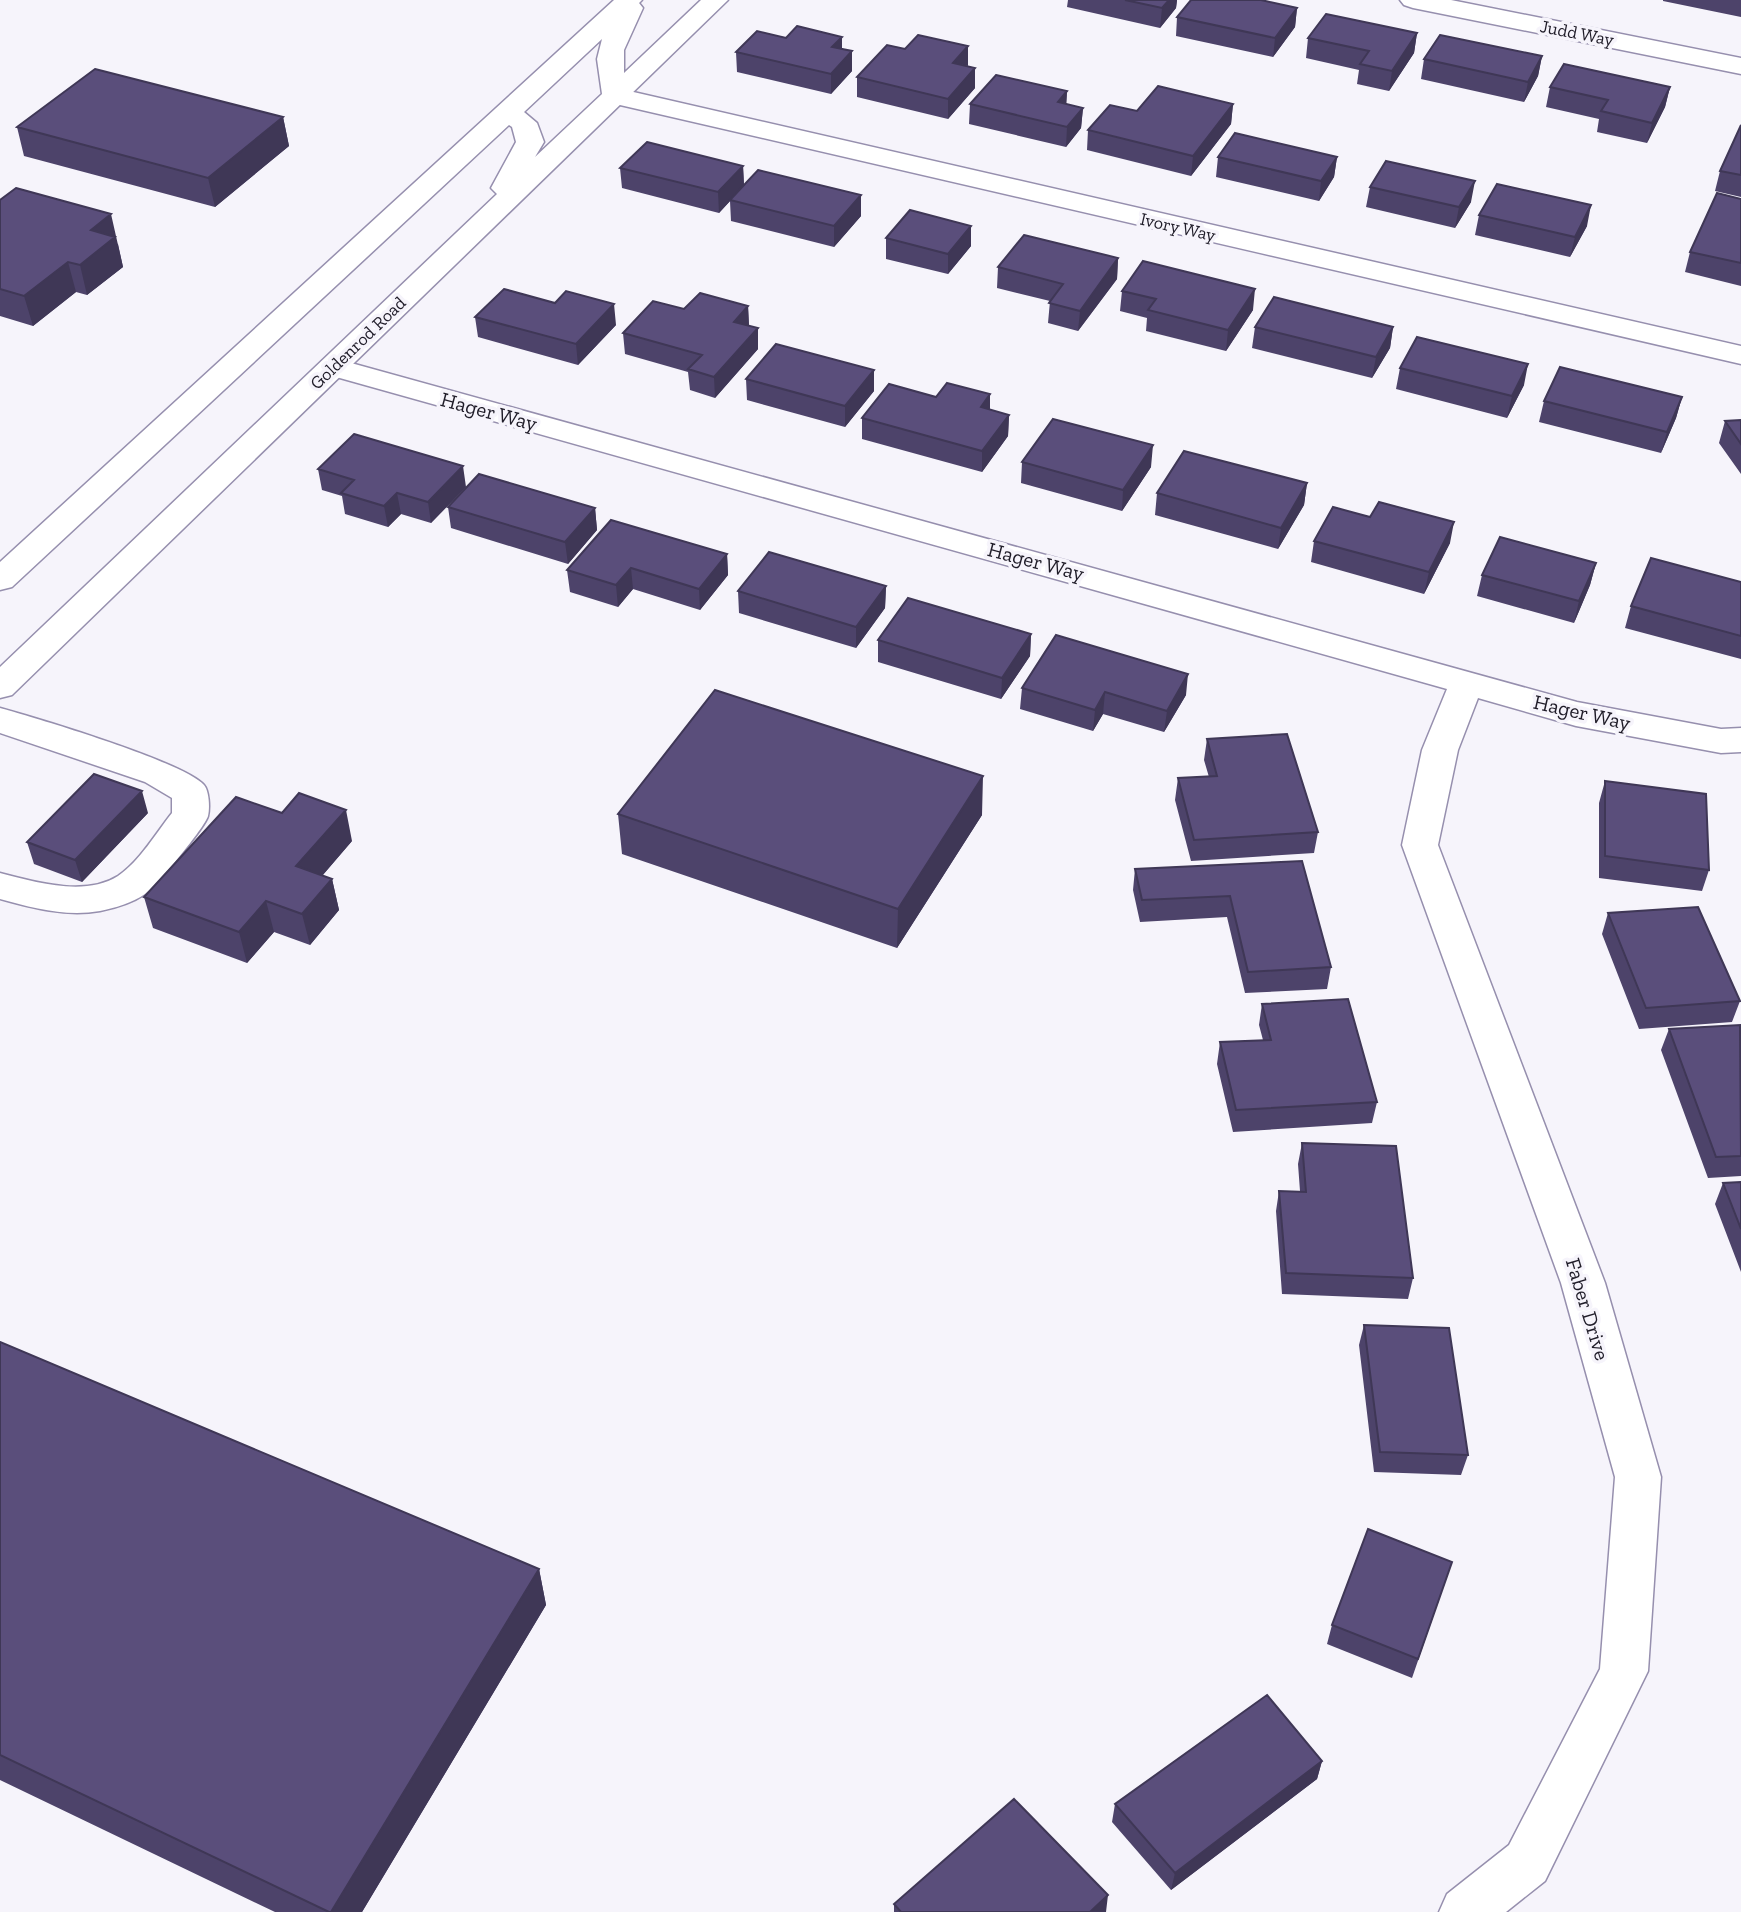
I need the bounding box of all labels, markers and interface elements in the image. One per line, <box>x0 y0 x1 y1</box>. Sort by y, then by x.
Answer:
street label: Judd Way <box>1538 15 1617 51</box>
street label: Ivory Way <box>1138 208 1219 247</box>
street label: Goldenrod Road <box>306 292 411 394</box>
street label: Hager Way <box>438 386 540 436</box>
street label: Hager Way <box>985 536 1087 586</box>
street label: Hager Way <box>1531 689 1633 735</box>
street label: Faber Drive <box>1561 1255 1615 1363</box>

